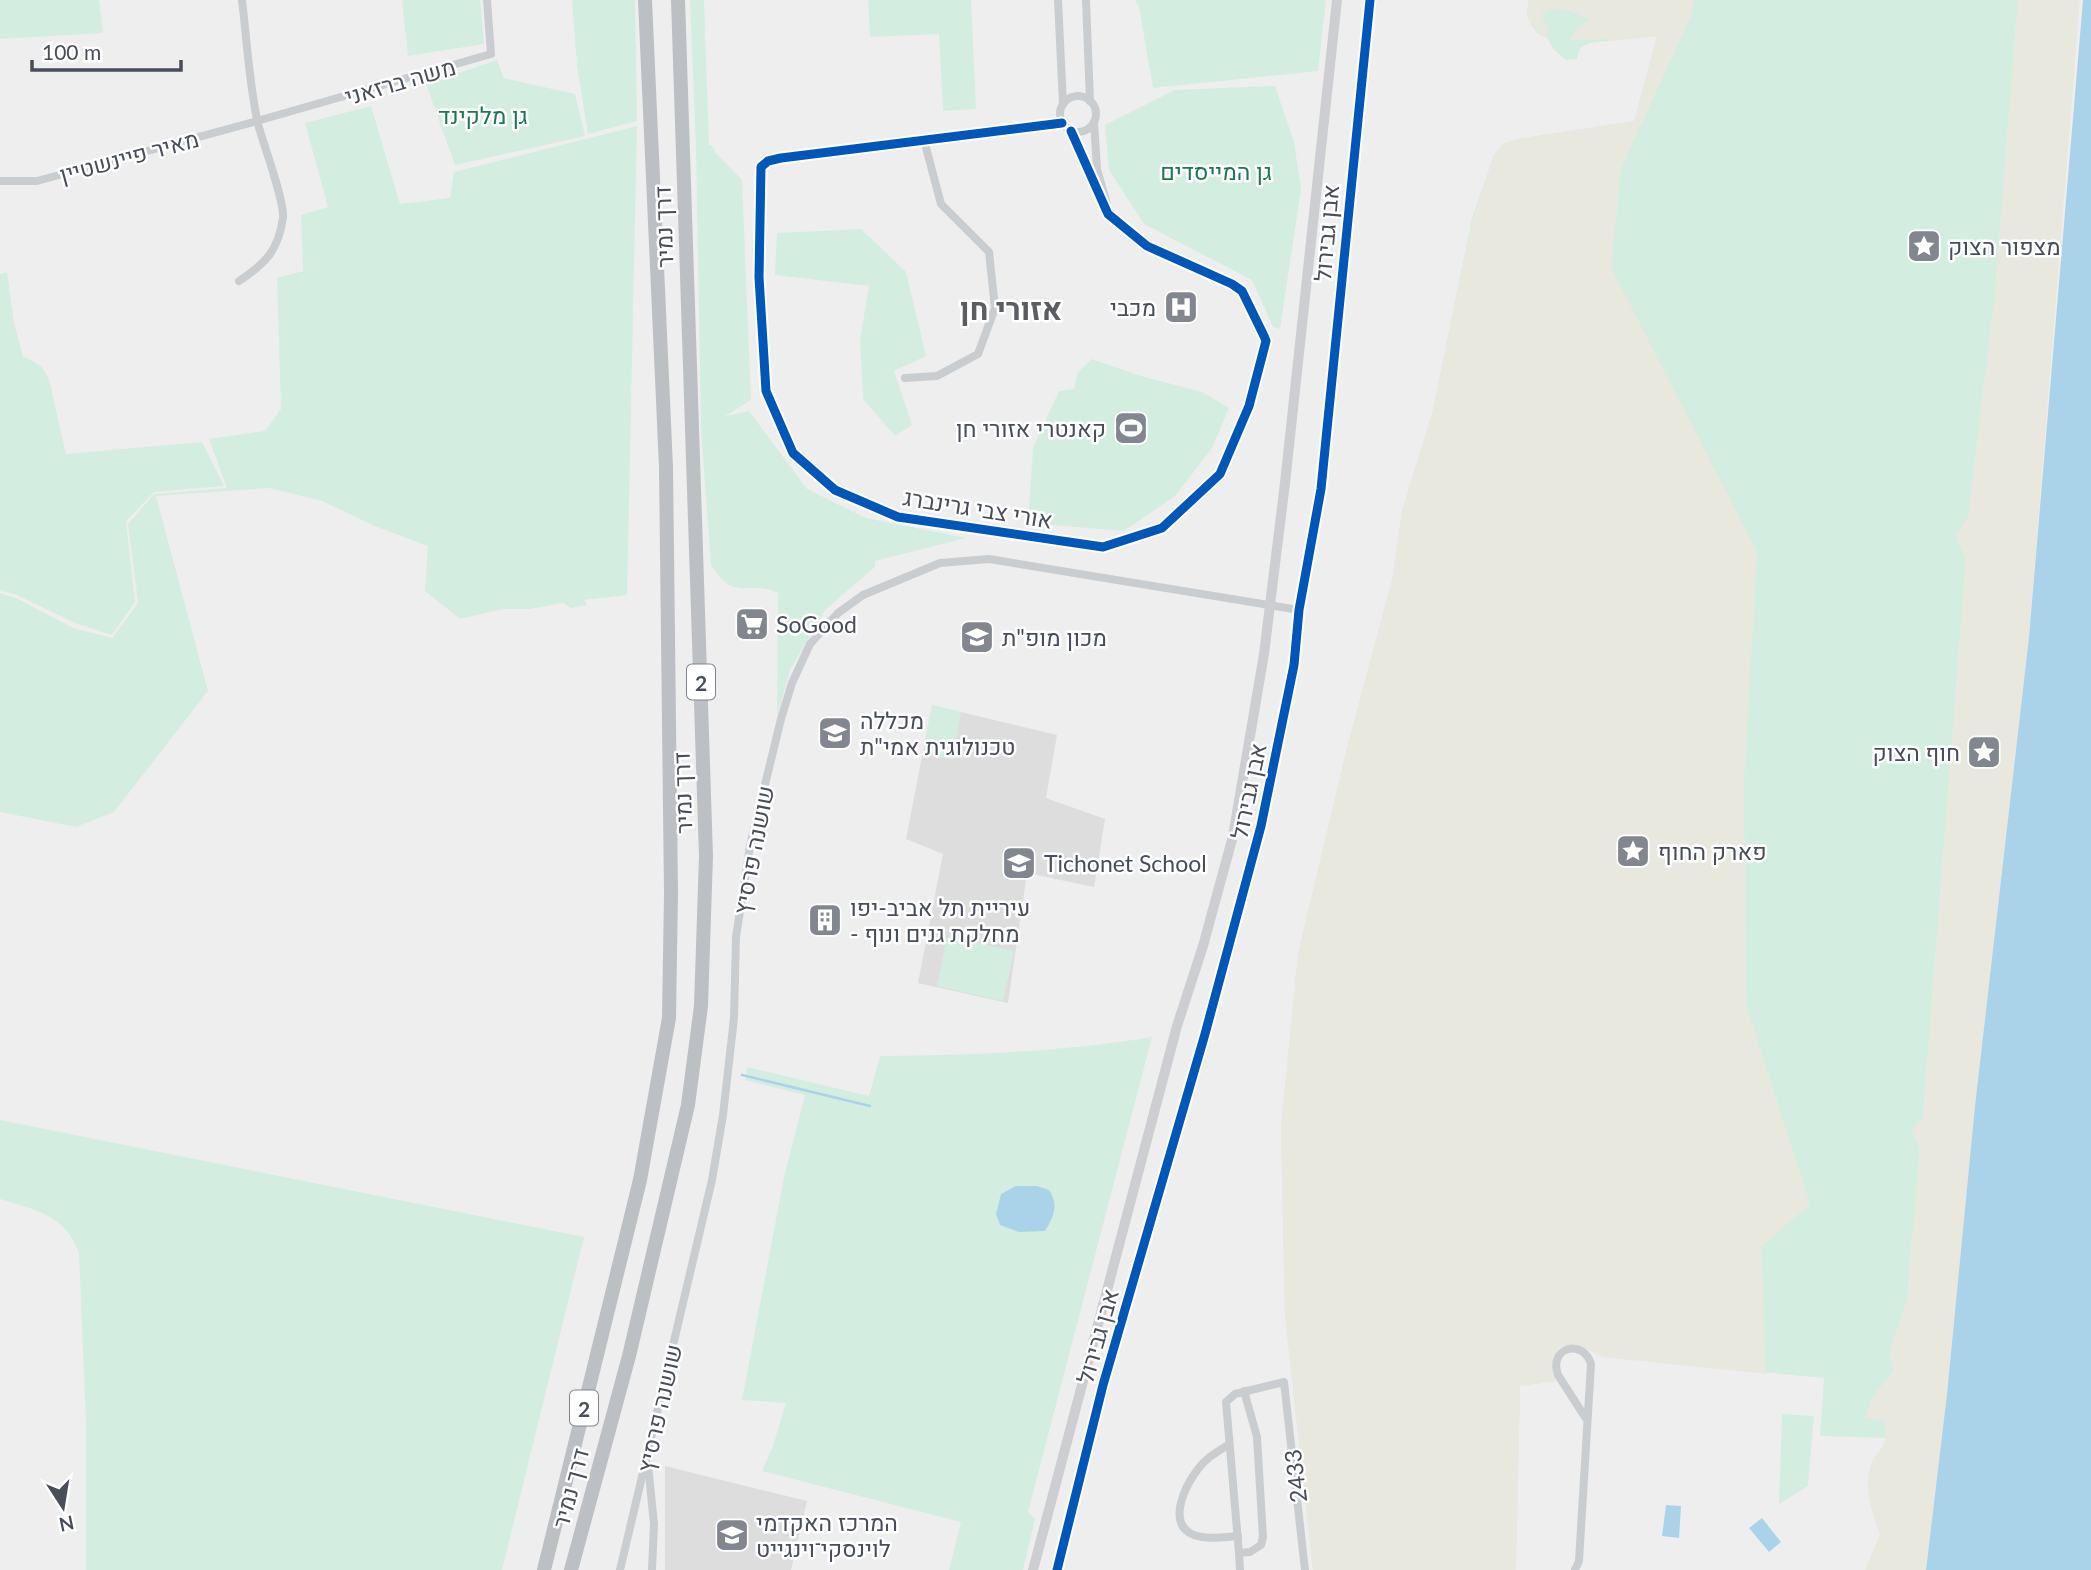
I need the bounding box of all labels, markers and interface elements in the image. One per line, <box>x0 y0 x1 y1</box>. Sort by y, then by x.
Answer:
scale bar <box>32 28 180 72</box>
text: 100 m <box>42 39 101 64</box>
street label: משה ברזאני <box>341 52 459 110</box>
park label: גן מלקינד <box>438 101 528 129</box>
street label: מאיר פיינשטיין <box>56 124 202 188</box>
park label: גן המייסדים <box>1160 157 1272 185</box>
street label: אבן גבירול <box>1308 183 1344 283</box>
street label: דרך נמיר <box>648 186 678 268</box>
place icon: מצפור הצוק <box>1905 227 1943 265</box>
place label: מצפור הצוק <box>1948 232 2061 260</box>
hospital icon: מכבי <box>1162 288 1200 326</box>
district label: אזורי חן <box>960 290 1062 326</box>
place label: מכבי <box>1110 293 1156 321</box>
sports icon: קאנטרי אזורי חן <box>1112 409 1150 447</box>
place label: קאנטרי אזורי חן <box>956 414 1106 442</box>
street label: אורי צבי גרינברג <box>901 482 1055 534</box>
supermarket icon: SoGood <box>733 605 771 643</box>
place label: SoGood <box>776 610 857 638</box>
school or university icon: מכון מופ"ת <box>958 618 996 656</box>
place label: מכון מופ"ת <box>1002 623 1107 651</box>
road number: 2 <box>687 664 715 700</box>
place label: מכללה טכנולוגית אמי"ת <box>860 706 1016 760</box>
school or university icon: מכללה טכנולוגית אמי"ת <box>816 714 854 752</box>
place icon: חוף הצוק <box>1965 733 2003 771</box>
place label: חוף הצוק <box>1873 738 1960 766</box>
street label: אבן גבירול <box>1224 741 1272 841</box>
street label: דרך נמיר <box>667 752 697 834</box>
street label: שושנה פרסיץ <box>727 783 779 917</box>
place icon: פארק החוף <box>1614 832 1652 870</box>
place label: פארק החוף <box>1658 837 1767 865</box>
school or university icon: Tichonet School <box>1000 844 1038 882</box>
place label: Tichonet School <box>1044 849 1207 877</box>
place label: עיריית תל אביב-יפו - מחלקת גנים ונוף <box>850 893 1030 947</box>
building icon: עיריית תל אביב-יפו - מחלקת גנים ונוף <box>806 901 844 939</box>
street label: אבן גבירול <box>1070 1285 1124 1387</box>
street label: שושנה פרסיץ <box>631 1341 687 1475</box>
road number: 2 <box>570 1390 598 1426</box>
street label: דרך נמיר <box>546 1445 594 1531</box>
street label: 2433 <box>1278 1448 1312 1504</box>
north arrow <box>28 1472 98 1542</box>
place label: המרכז האקדמי לוינסקי־וינגייט <box>756 1508 898 1562</box>
text: N <box>57 1511 76 1537</box>
school or university icon: המרכז האקדמי לוינסקי־וינגייט <box>713 1516 751 1554</box>

